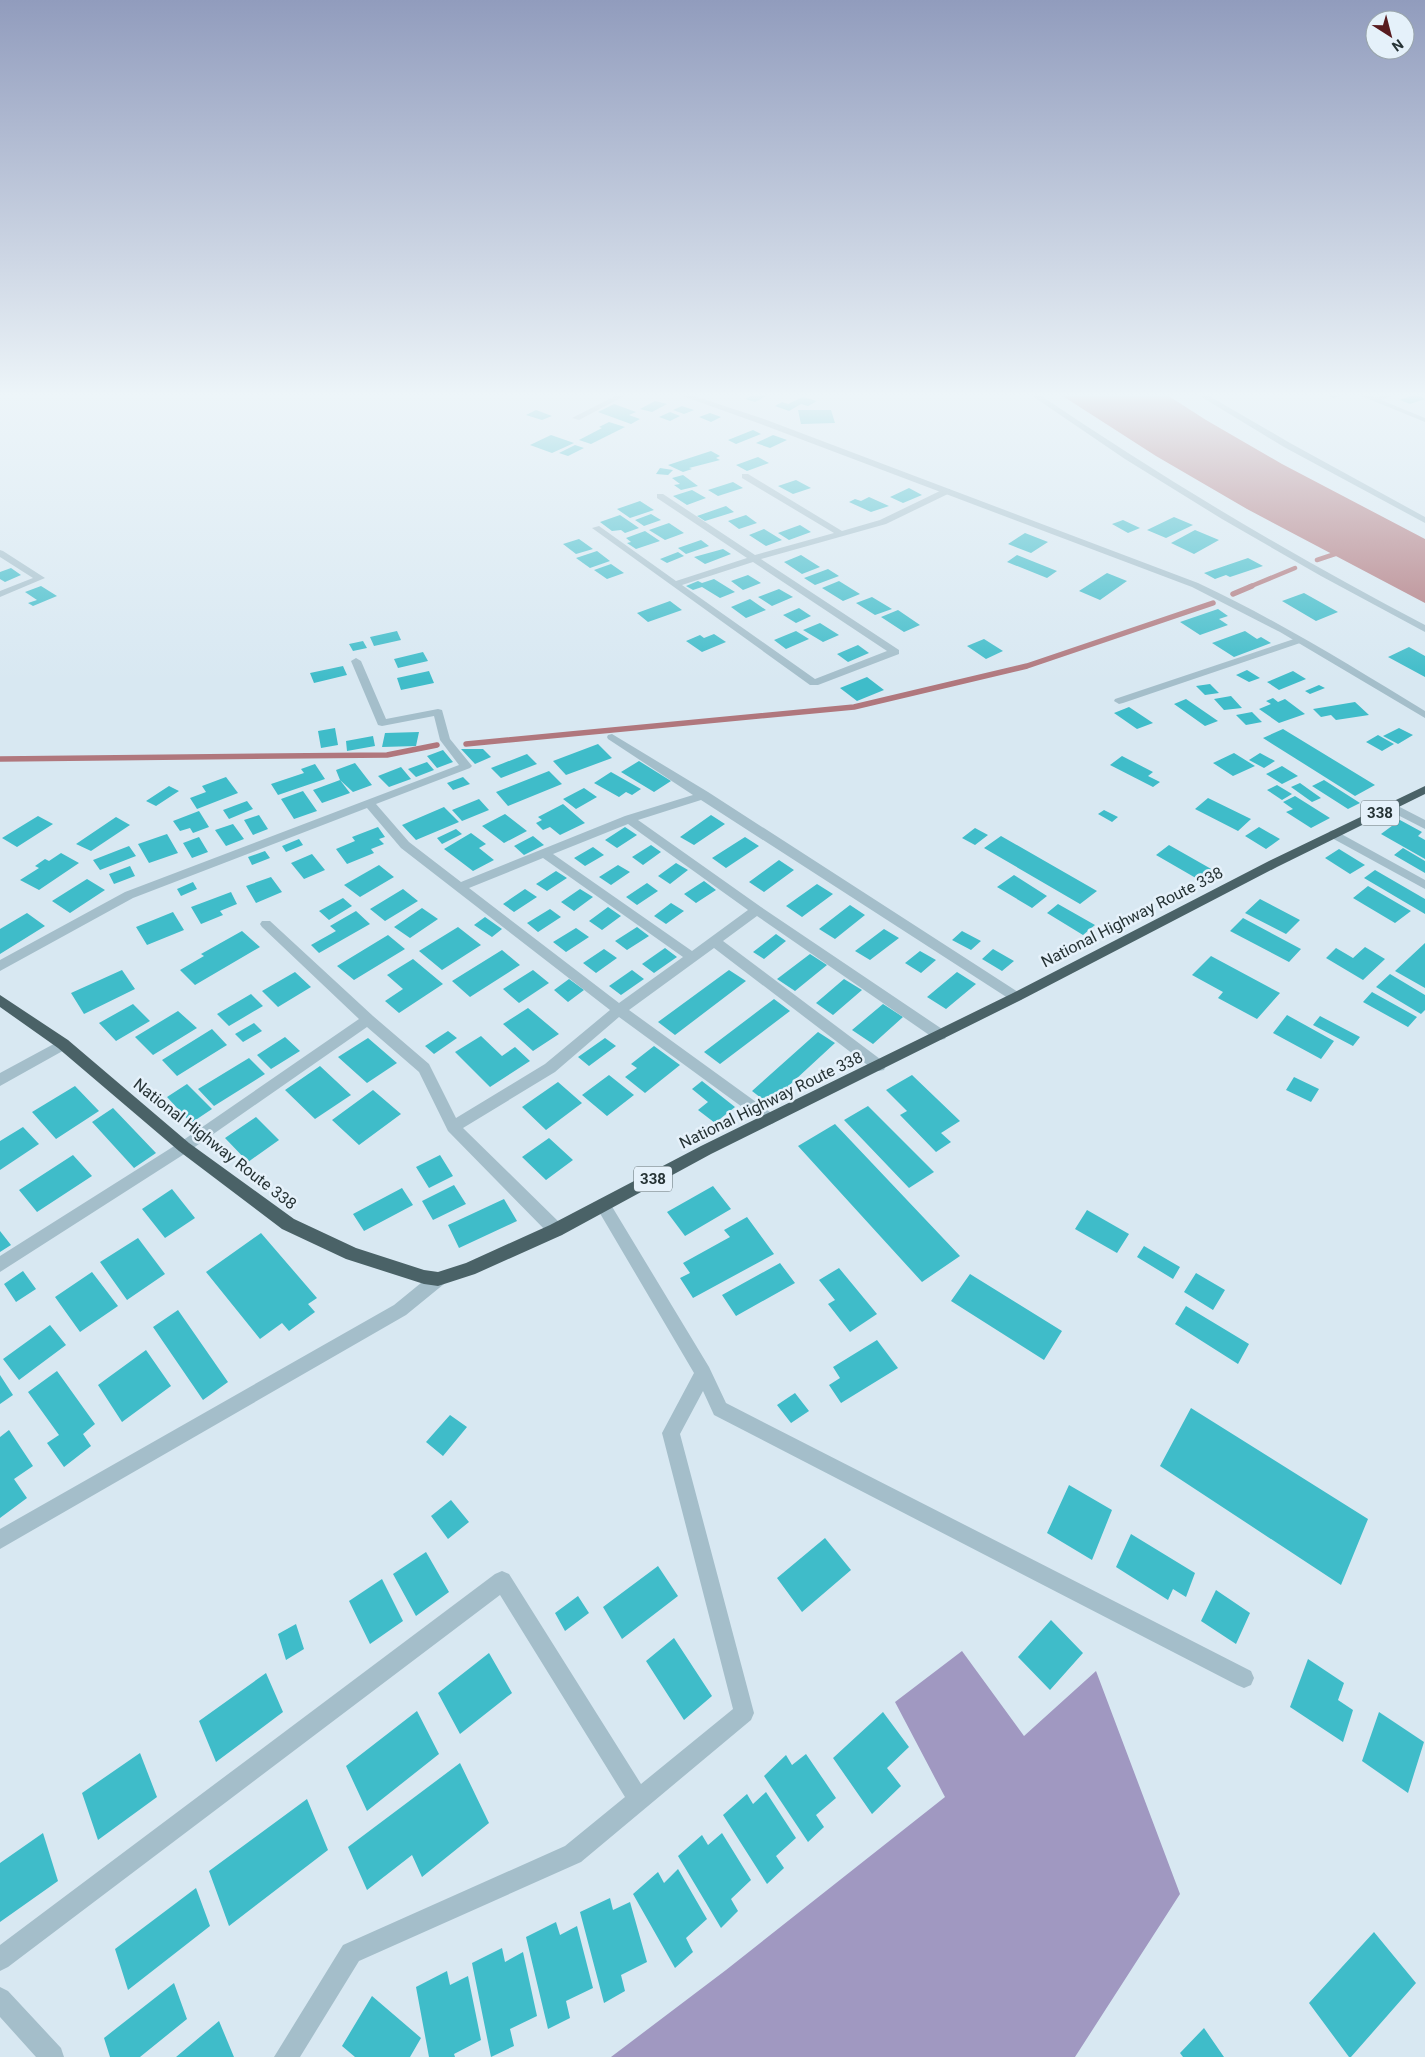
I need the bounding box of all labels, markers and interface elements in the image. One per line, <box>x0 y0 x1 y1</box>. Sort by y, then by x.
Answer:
north arrow <box>1365 10 1415 60</box>
text: N <box>1389 36 1406 55</box>
road number: 338 <box>1361 800 1399 826</box>
street label: National Highway Route 338 <box>1038 863 1226 971</box>
street label: National Highway Route 338 <box>676 1047 866 1153</box>
street label: National Highway Route 338 <box>130 1074 300 1214</box>
road number: 338 <box>634 1166 672 1192</box>

